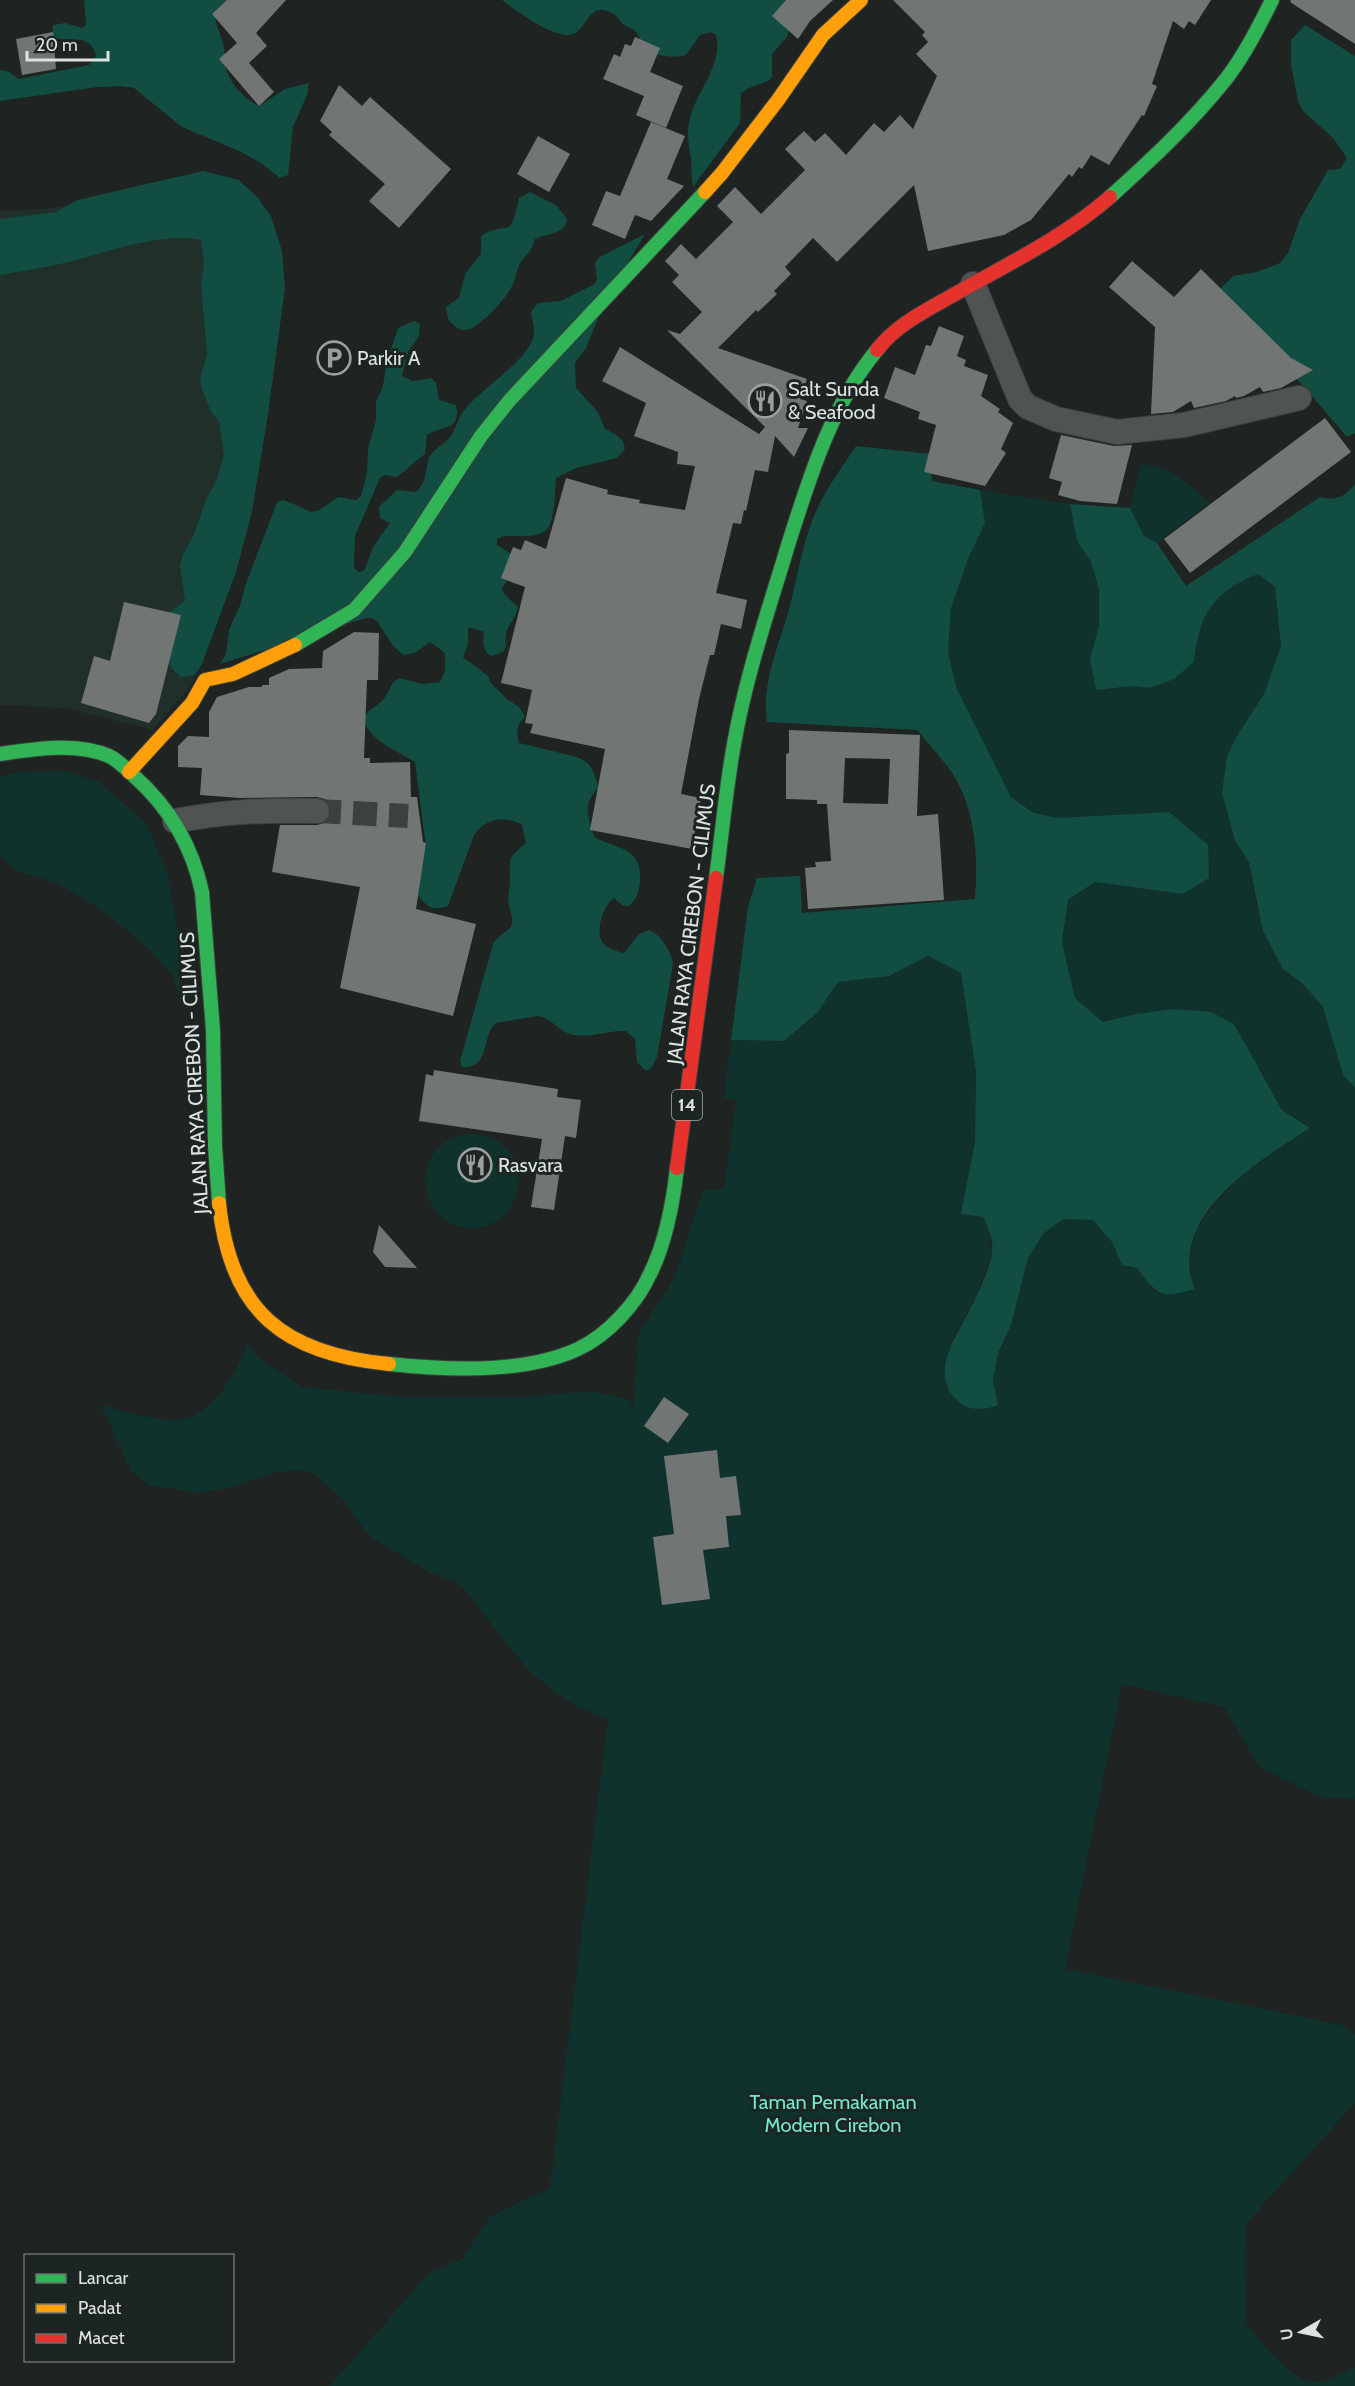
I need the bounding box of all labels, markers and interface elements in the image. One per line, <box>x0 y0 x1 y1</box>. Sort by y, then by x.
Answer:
scale bar <box>27 24 108 62</box>
text: 20 m <box>36 34 78 56</box>
parking icon: Parkir A <box>316 340 352 376</box>
place label: Parkir A <box>357 346 421 370</box>
place label: Salt Sunda & Seafood <box>788 377 879 424</box>
restaurant icon: Salt Sunda & Seafood <box>747 383 783 419</box>
street label: JALAN RAYA CIREBON - CILIMUS <box>662 782 720 1067</box>
street label: JALAN RAYA CIREBON - CILIMUS <box>175 931 213 1216</box>
road number: 14 <box>672 1090 702 1120</box>
restaurant icon: Rasvara <box>457 1147 493 1183</box>
place label: Rasvara <box>498 1153 563 1177</box>
park label: Taman Pemakaman Modern Cirebon <box>749 2090 917 2137</box>
legend <box>24 2254 234 2362</box>
text: Lancar <box>78 2267 129 2289</box>
text: Padat <box>78 2297 121 2319</box>
north arrow <box>1271 2302 1331 2362</box>
text: Macet <box>78 2327 124 2349</box>
text: U <box>1276 2327 1297 2341</box>

